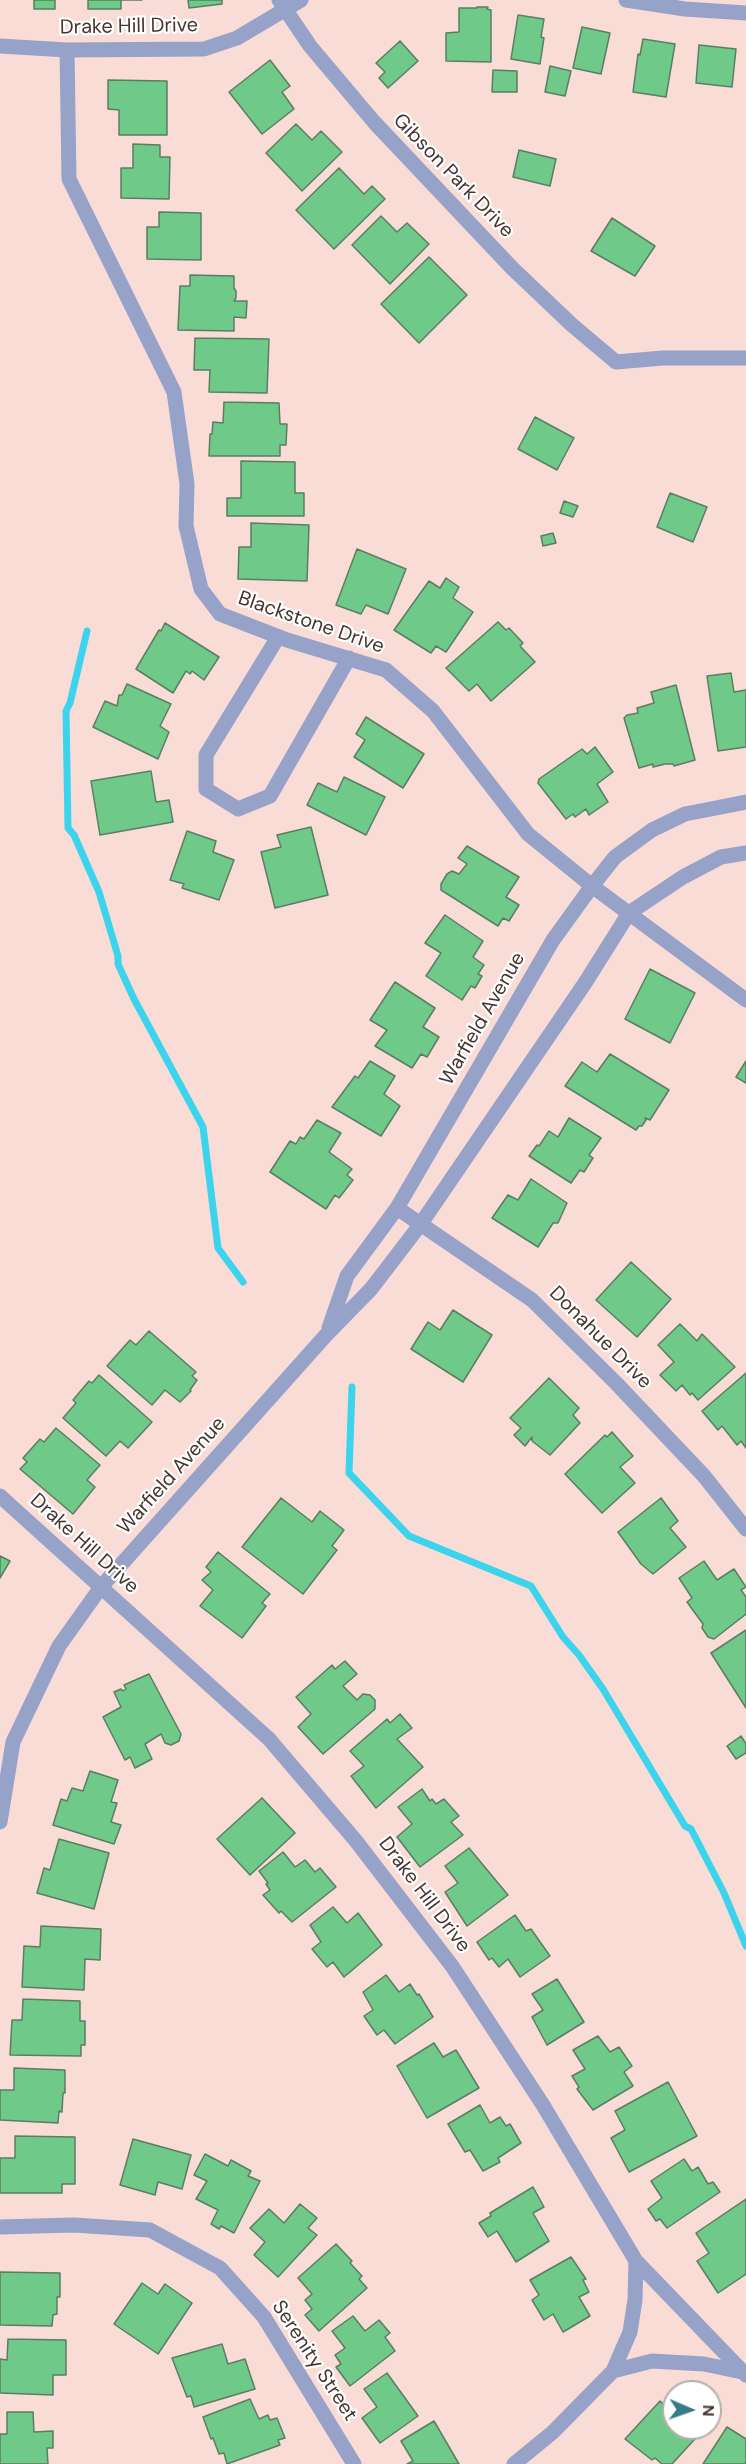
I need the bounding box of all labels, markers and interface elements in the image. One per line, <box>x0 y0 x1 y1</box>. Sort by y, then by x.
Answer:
street label: Drake Hill Drive <box>60 14 198 40</box>
street label: Gibson Park Drive <box>388 109 518 243</box>
street label: Blackstone Drive <box>235 587 387 659</box>
street label: Warfield Avenue <box>435 948 531 1090</box>
street label: Donahue Drive <box>544 1282 656 1394</box>
street label: Warfield Avenue <box>113 1412 231 1540</box>
street label: Drake Hill Drive <box>25 1489 143 1599</box>
street label: Drake Hill Drive <box>373 1833 475 1957</box>
street label: Serenity Street <box>266 2296 362 2426</box>
north arrow <box>662 2380 722 2440</box>
text: N <box>698 2404 719 2417</box>

